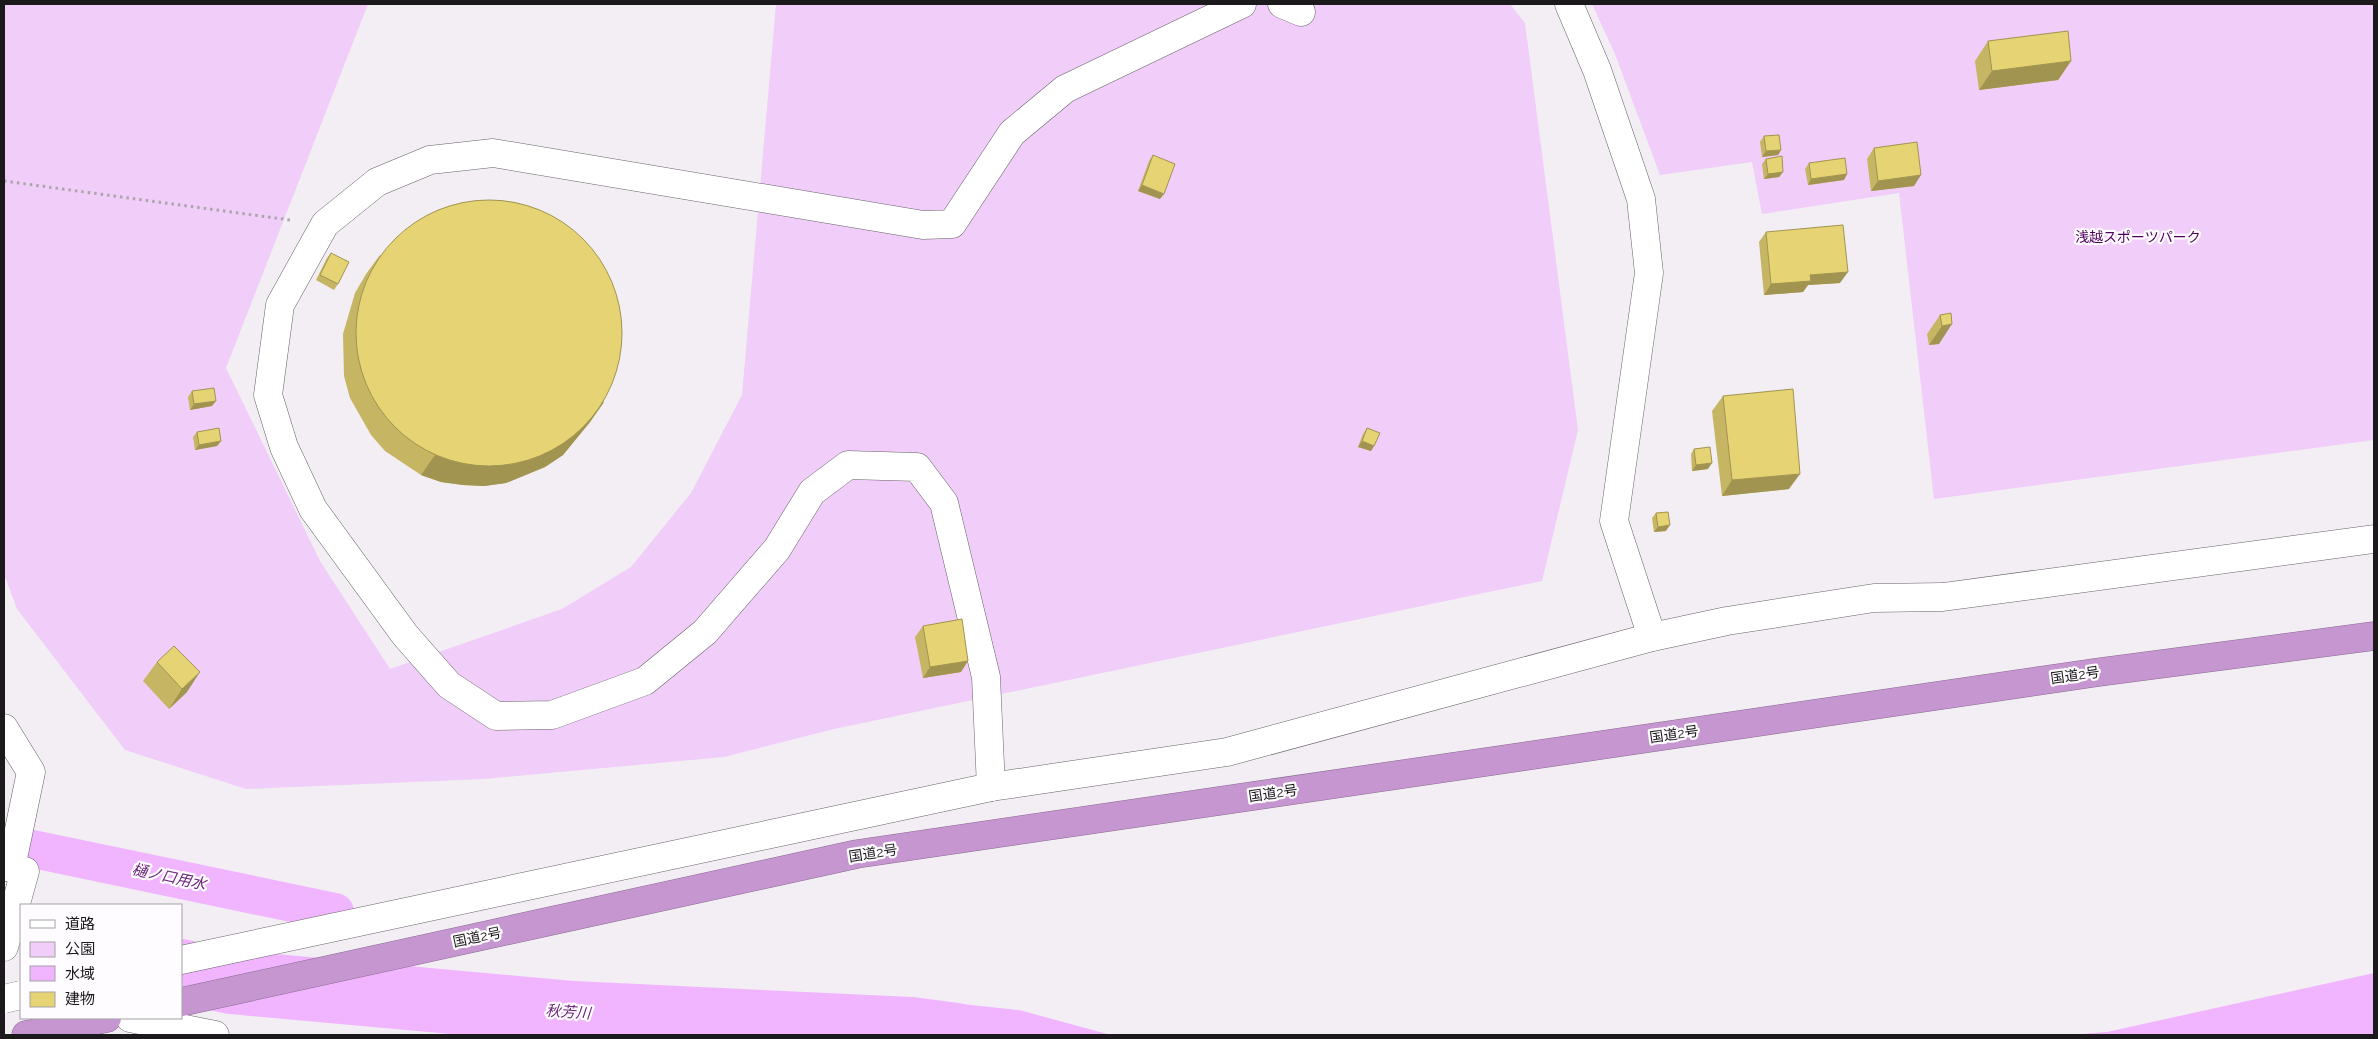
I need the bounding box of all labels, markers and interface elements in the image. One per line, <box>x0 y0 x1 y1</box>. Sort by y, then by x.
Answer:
park label: 浅越スポーツパーク <box>2075 229 2201 245</box>
street label: 国道2号 <box>2049 664 2101 686</box>
street label: 国道2号 <box>1648 723 1700 745</box>
street label: 国道2号 <box>1247 782 1299 804</box>
street label: 国道2号 <box>847 841 899 865</box>
water label: 樋ノ口用水 <box>130 860 210 894</box>
legend <box>20 904 182 1019</box>
text: 道路 <box>65 915 95 933</box>
street label: 国道2号 <box>451 924 503 950</box>
text: 公園 <box>65 940 95 958</box>
text: 水域 <box>65 965 95 983</box>
text: 建物 <box>65 990 95 1008</box>
water label: 秋芳川 <box>545 1001 593 1023</box>

